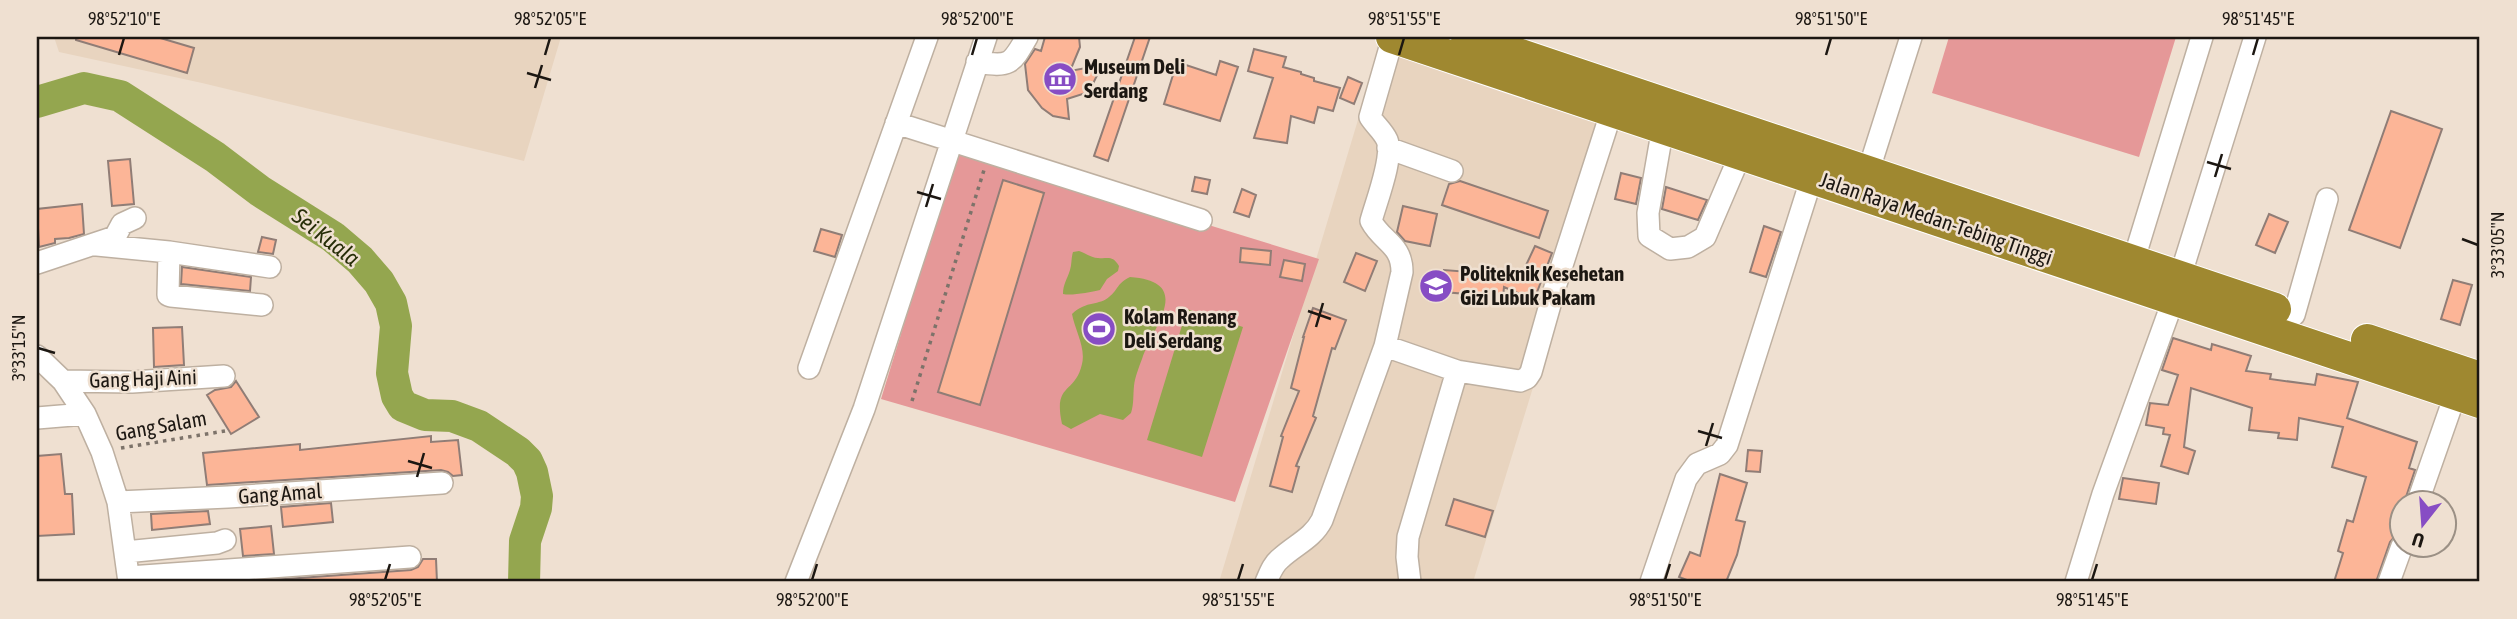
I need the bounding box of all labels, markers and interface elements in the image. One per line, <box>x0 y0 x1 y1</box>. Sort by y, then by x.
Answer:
text: 98°52'10"E <box>88 8 160 29</box>
text: 98°52'05"E <box>514 8 586 29</box>
text: 98°52'00"E <box>941 8 1013 29</box>
text: 98°51'55"E <box>1368 8 1440 29</box>
text: 98°51'50"E <box>1795 8 1867 29</box>
text: 98°51'45"E <box>2222 8 2294 29</box>
place label: Museum Deli Serdang <box>1084 54 1185 102</box>
museum icon: Museum Deli Serdang <box>1041 60 1079 98</box>
street label: Jalan Raya Medan-Tebing Tinggi <box>1817 167 2056 269</box>
water label: Sei Kuala <box>287 202 365 271</box>
text: 3°33'05"N <box>2487 212 2508 278</box>
place label: Politeknik Kesehetan Gizi Lubuk Pakam <box>1460 261 1624 309</box>
school or university icon: Politeknik Kesehetan Gizi Lubuk Pakam <box>1417 267 1455 305</box>
place label: Kolam Renang Deli Serdang <box>1124 304 1237 352</box>
sports icon: Kolam Renang Deli Serdang <box>1080 310 1118 348</box>
text: 3°33'15"N <box>8 315 29 381</box>
street label: Gang Haji Aini <box>89 364 197 392</box>
street label: Gang Salam <box>113 405 208 445</box>
street label: Gang Amal <box>237 478 323 508</box>
north arrow <box>2388 490 2458 560</box>
text: U <box>2409 528 2427 552</box>
text: 98°52'05"E <box>349 589 421 610</box>
text: 98°52'00"E <box>776 589 848 610</box>
text: 98°51'55"E <box>1202 589 1274 610</box>
text: 98°51'50"E <box>1629 589 1701 610</box>
text: 98°51'45"E <box>2056 589 2128 610</box>

